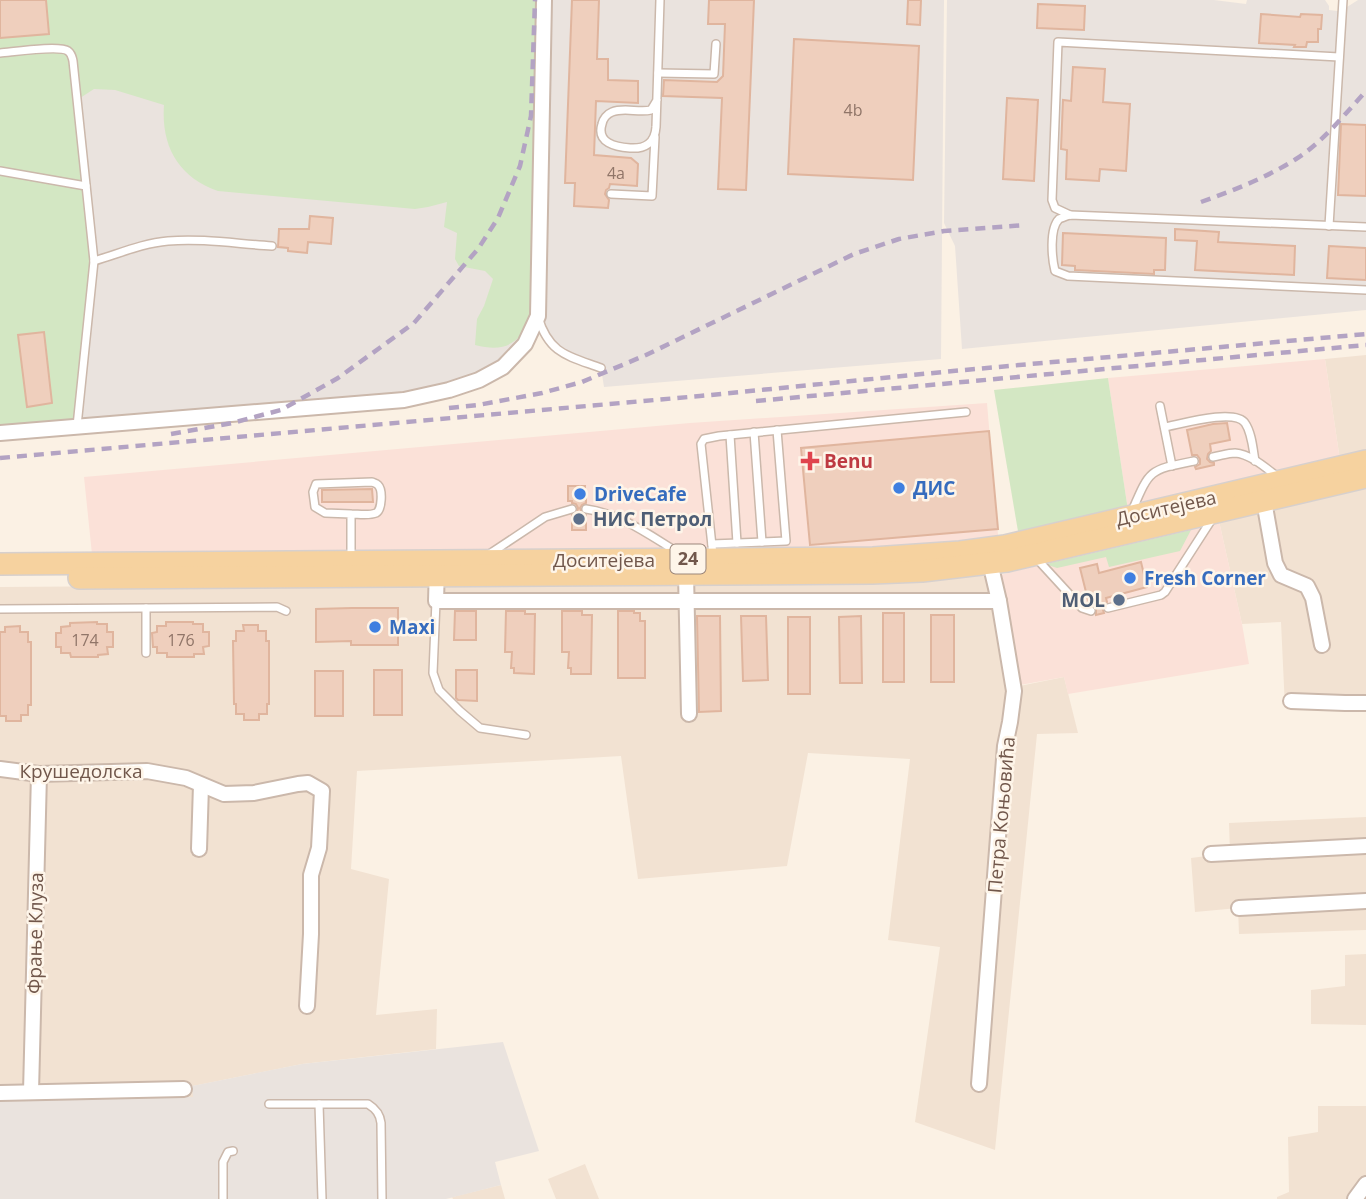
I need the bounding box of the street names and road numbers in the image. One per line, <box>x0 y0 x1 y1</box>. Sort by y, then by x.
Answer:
street label: Доситејева <box>1113 484 1219 532</box>
road number: 24 <box>670 544 706 574</box>
street label: Доситејева <box>553 547 655 573</box>
street label: Петра Коњовића <box>981 736 1021 894</box>
street label: Крушедолска <box>20 758 143 784</box>
street label: Фрање Клуза <box>21 872 49 994</box>

